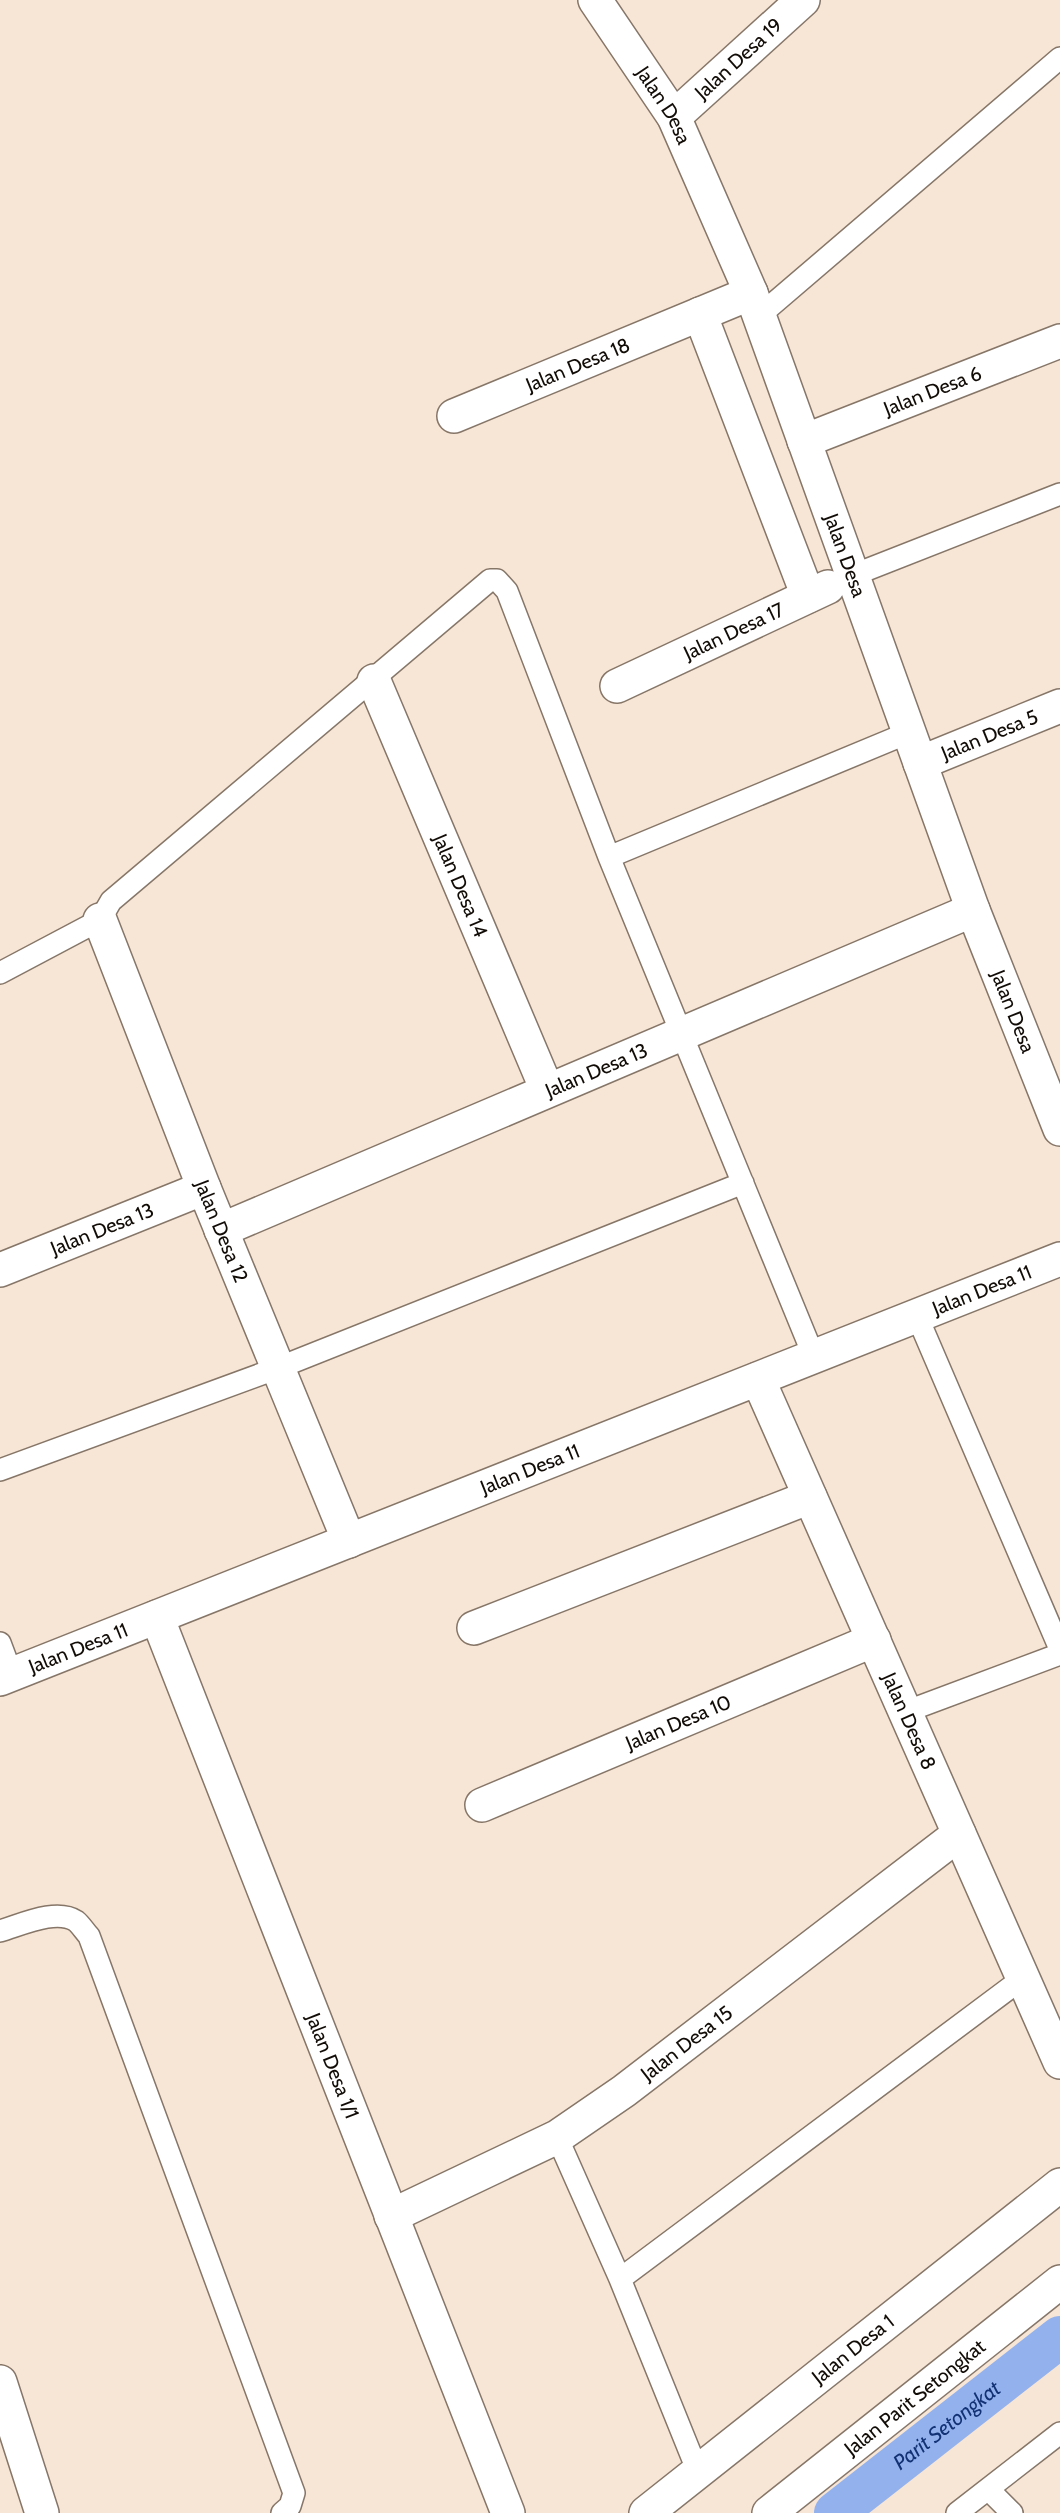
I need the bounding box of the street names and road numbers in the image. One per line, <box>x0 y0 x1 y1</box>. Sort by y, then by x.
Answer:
street label: Jalan Desa 19 <box>689 13 787 105</box>
street label: Jalan Desa <box>631 61 697 148</box>
street label: Jalan Desa 18 <box>521 333 633 397</box>
street label: Jalan Desa 6 <box>879 361 985 421</box>
street label: Jalan Desa <box>819 509 872 601</box>
street label: Jalan Desa 17 <box>679 597 788 665</box>
street label: Jalan Desa 5 <box>937 704 1041 766</box>
street label: Jalan Desa 14 <box>428 829 493 941</box>
street label: Jalan Desa <box>986 965 1041 1057</box>
street label: Jalan Desa 13 <box>541 1038 651 1103</box>
street label: Jalan Desa 12 <box>190 1175 253 1286</box>
street label: Jalan Desa 13 <box>46 1198 157 1261</box>
street label: Jalan Desa 11 <box>928 1260 1035 1321</box>
street label: Jalan Desa 11 <box>476 1439 583 1500</box>
street label: Jalan Desa 11 <box>24 1618 131 1679</box>
street label: Jalan Desa 8 <box>877 1668 941 1773</box>
street label: Jalan Desa 10 <box>621 1690 735 1756</box>
street label: Jalan Desa 15 <box>635 2000 737 2086</box>
street label: Jalan Desa 1/1 <box>301 2009 364 2122</box>
street label: Jalan Desa 1 <box>806 2309 899 2390</box>
street label: Jalan Parit Setongkat <box>839 2335 989 2461</box>

